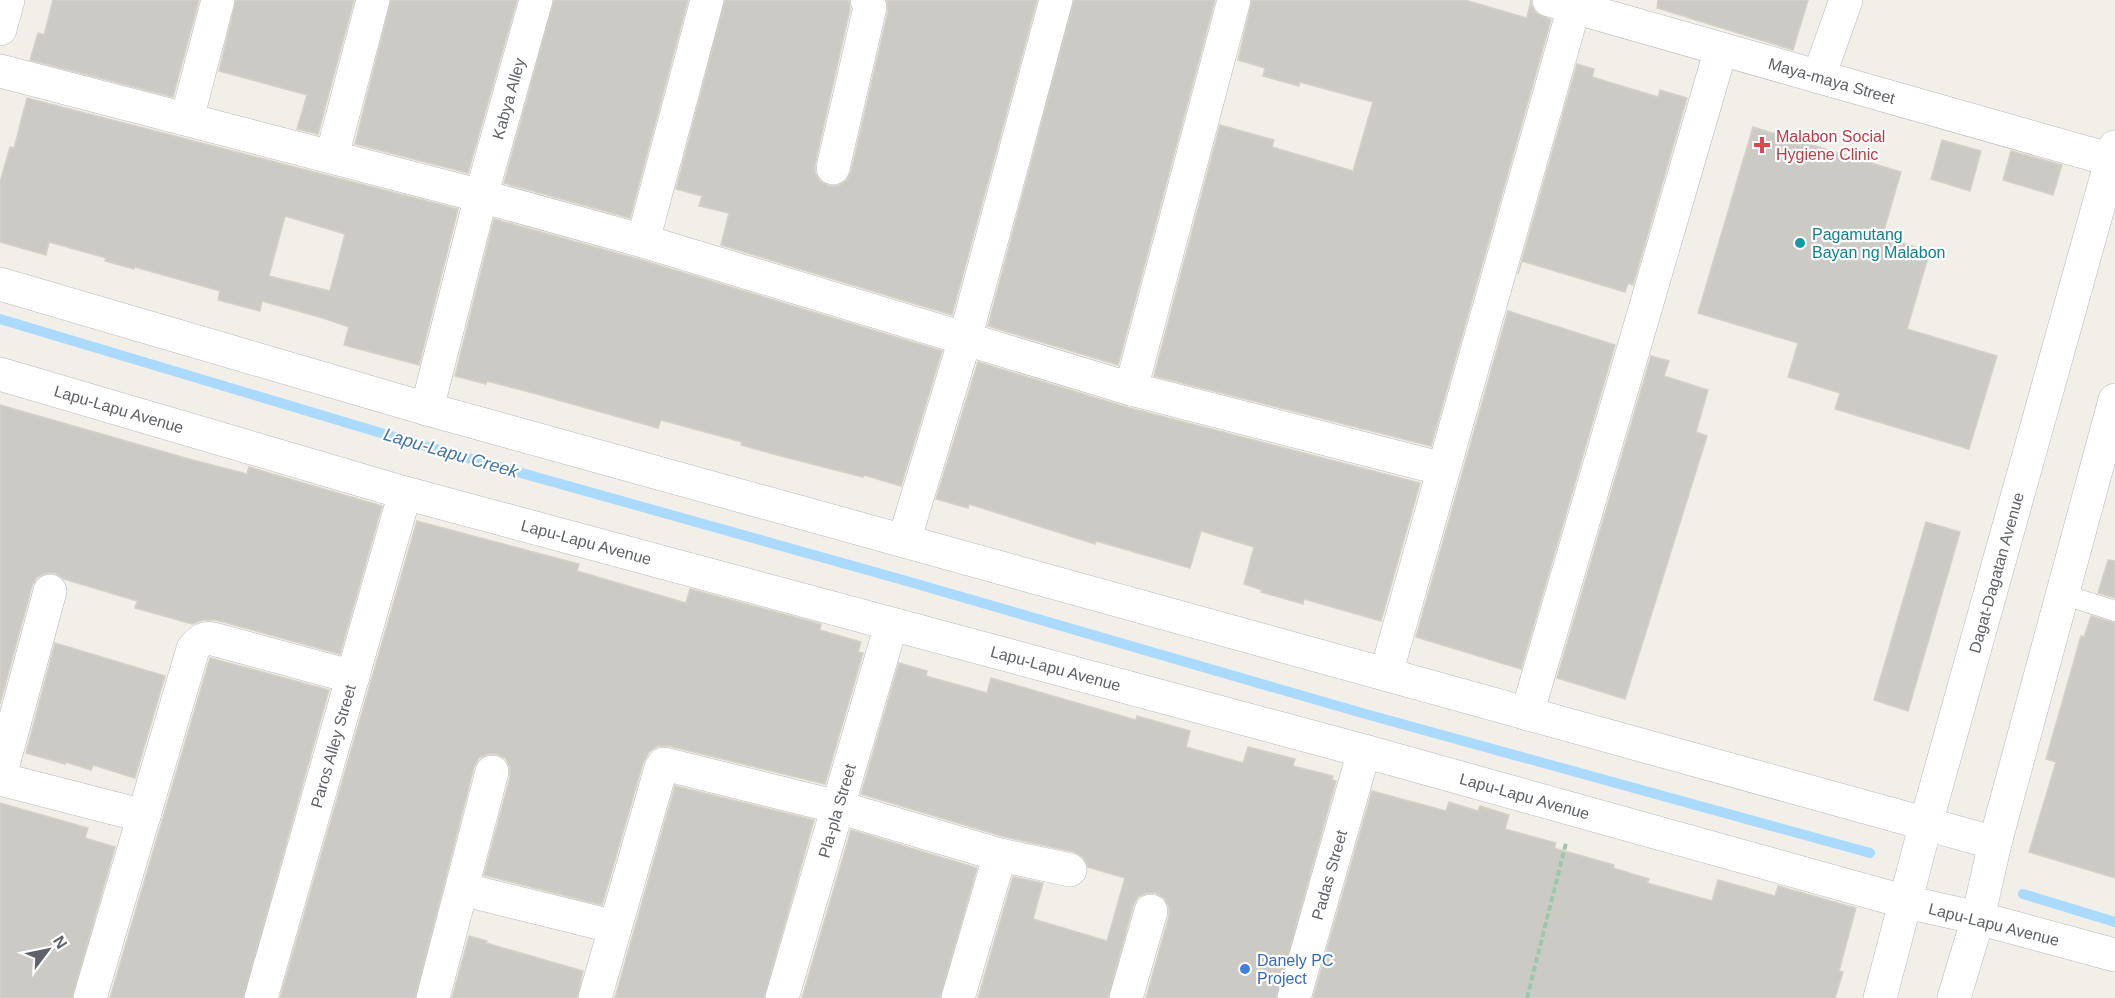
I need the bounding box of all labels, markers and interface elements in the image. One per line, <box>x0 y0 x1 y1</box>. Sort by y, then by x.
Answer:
street label: Maya-maya Street <box>1766 55 1897 107</box>
street label: Kabya Alley <box>489 56 528 141</box>
place label: Malabon Social Hygiene Clinic <box>1776 128 1885 163</box>
marker: Malabon Social Hygiene Clinic <box>1753 136 1771 154</box>
place label: Pagamutang Bayan ng Malabon <box>1812 226 1945 261</box>
marker: Pagamutang Bayan ng Malabon <box>1793 236 1807 250</box>
street label: Lapu-Lapu Avenue <box>52 382 186 437</box>
water label: Lapu-Lapu Creek <box>381 424 522 482</box>
street label: Dagat-Dagatan Avenue <box>1966 490 2027 655</box>
street label: Lapu-Lapu Avenue <box>519 517 653 568</box>
street label: Lapu-Lapu Avenue <box>989 643 1123 694</box>
street label: Paros Alley Street <box>308 682 359 810</box>
street label: Pla-pla Street <box>815 761 859 860</box>
street label: Lapu-Lapu Avenue <box>1458 770 1592 822</box>
street label: Padas Street <box>1309 828 1350 922</box>
street label: Lapu-Lapu Avenue <box>1927 900 2061 949</box>
north arrow <box>18 920 78 980</box>
text: N <box>50 933 71 952</box>
place label: Danely PC Project <box>1257 952 1333 987</box>
marker: Danely PC Project <box>1238 962 1252 976</box>

